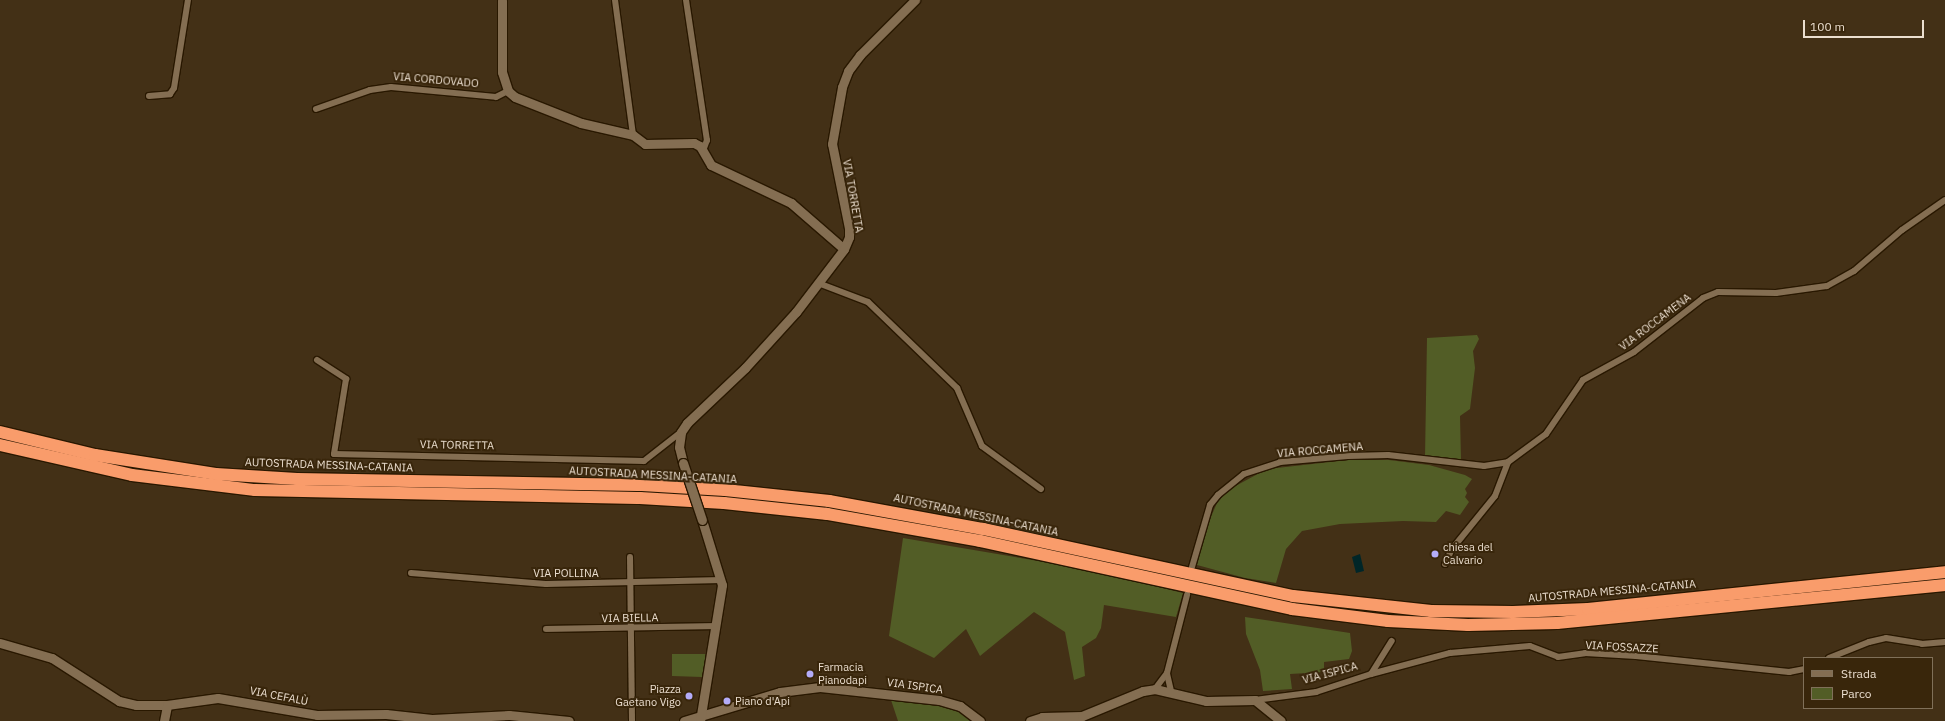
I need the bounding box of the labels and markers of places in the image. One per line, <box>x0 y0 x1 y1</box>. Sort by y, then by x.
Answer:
place label: chiesa del Calvario <box>1443 541 1493 567</box>
marker: chiesa del Calvario <box>1430 549 1440 559</box>
place label: Farmacia Pianodapi <box>818 661 867 687</box>
marker: Farmacia Pianodapi <box>805 669 815 679</box>
place label: Piazza Gaetano Vigo <box>615 683 681 709</box>
marker: Piazza Gaetano Vigo <box>684 691 694 701</box>
place label: Piano d'Api <box>735 694 790 708</box>
marker: Piano d'Api <box>722 696 732 706</box>

